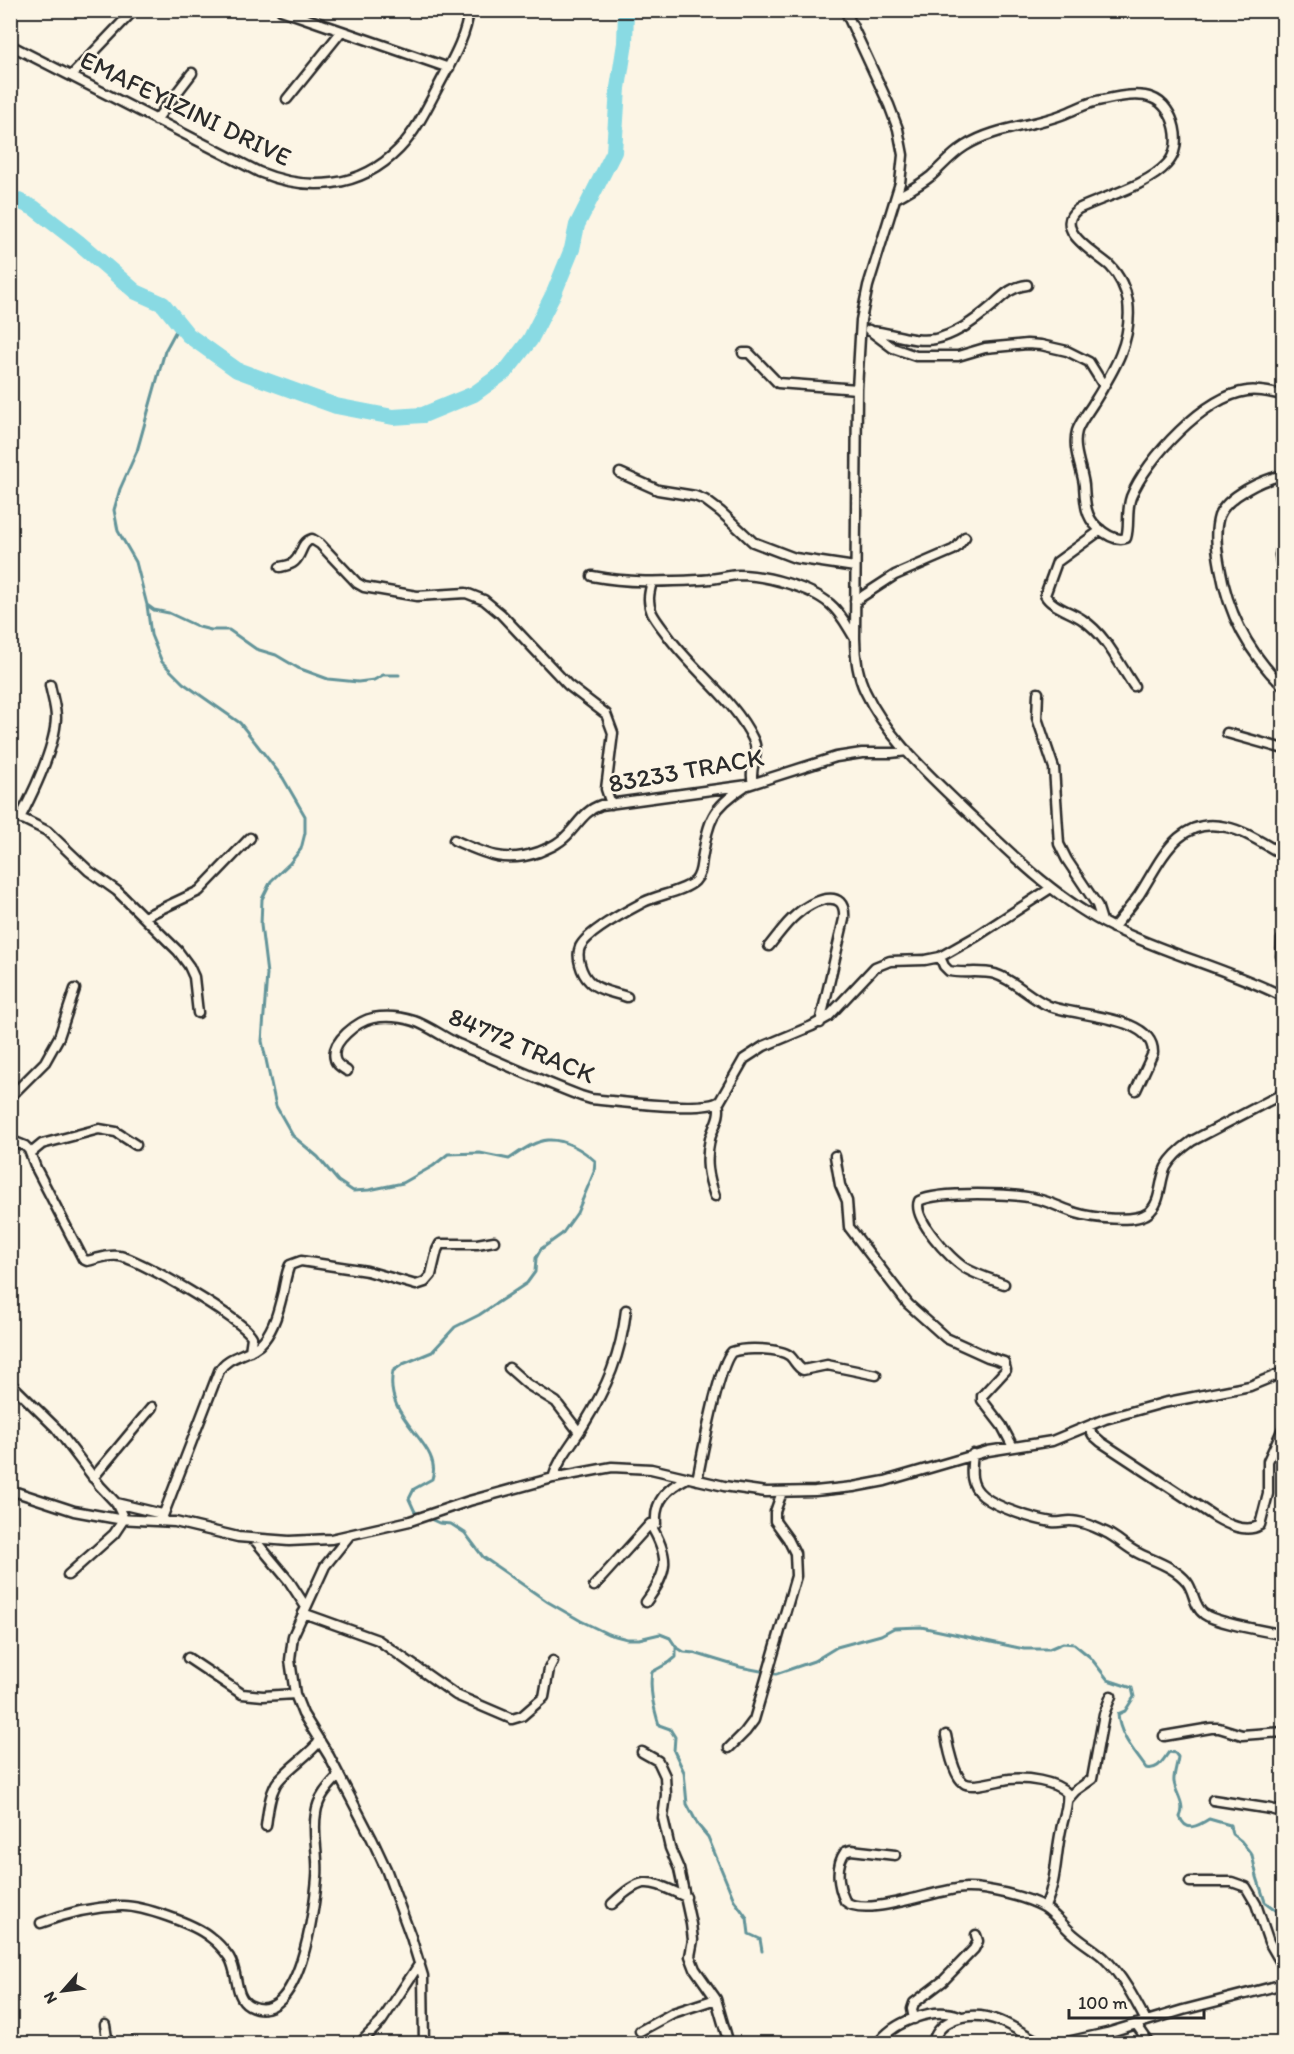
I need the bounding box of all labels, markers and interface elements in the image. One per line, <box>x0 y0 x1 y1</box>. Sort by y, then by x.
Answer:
street label: EMAFEYIZINI DRIVE <box>75 43 297 173</box>
street label: 83233 TRACK <box>606 741 766 799</box>
street label: 84772 TRACK <box>444 1000 600 1090</box>
north arrow <box>33 1961 93 2021</box>
scale bar <box>1069 1982 1204 2020</box>
text: N <box>39 1989 61 2007</box>
text: 100 m <box>1078 1992 1128 2014</box>

